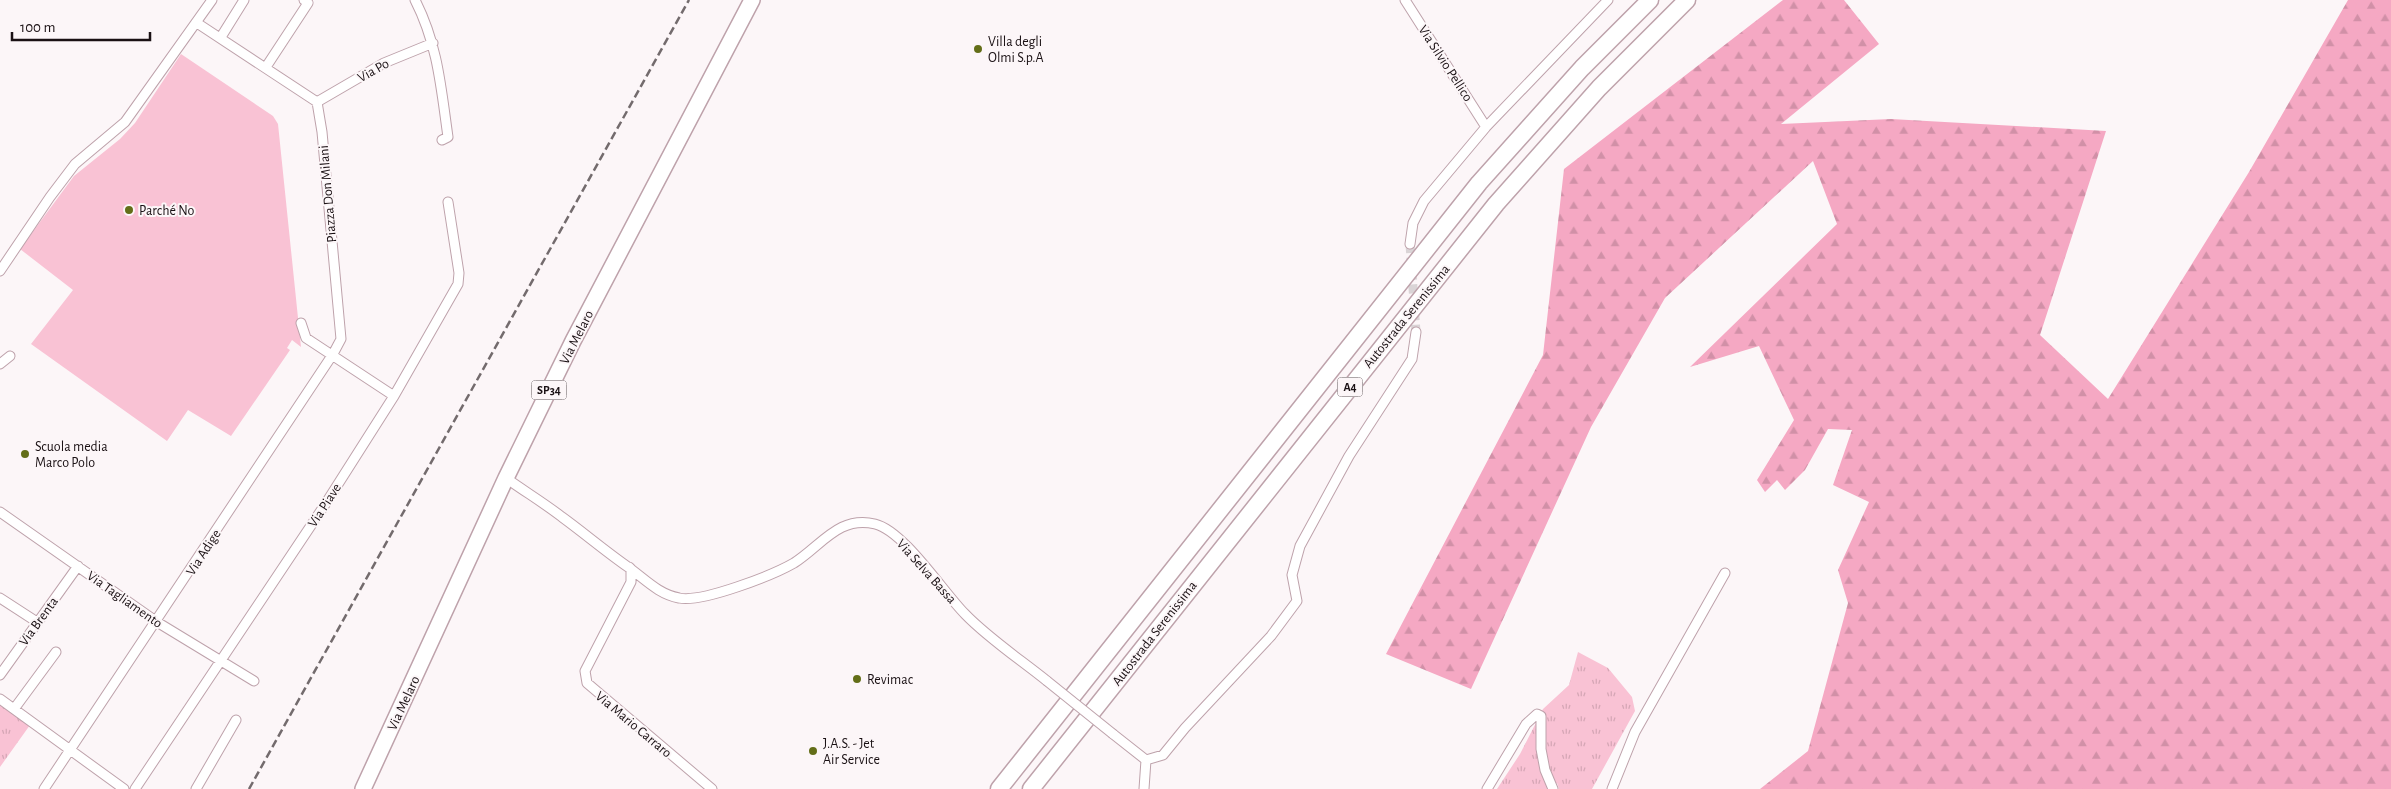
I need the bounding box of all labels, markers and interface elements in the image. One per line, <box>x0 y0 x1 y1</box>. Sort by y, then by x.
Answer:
scale bar <box>12 10 150 42</box>
text: 100 m <box>20 20 55 35</box>
street label: Via Silvio Pellico <box>1415 23 1475 104</box>
place label: Villa degli Olmi S.p.A <box>988 35 1044 65</box>
marker: Villa degli Olmi S.p.A <box>972 43 984 55</box>
street label: Via Po <box>355 57 392 85</box>
street label: Piazza Don Milani <box>317 145 339 243</box>
marker: Parché No <box>123 204 135 216</box>
place label: Parché No <box>139 204 194 218</box>
street label: Autostrada Serenissima <box>1361 262 1453 371</box>
street label: Via Melaro <box>557 308 596 367</box>
road number: A4 <box>1338 378 1362 397</box>
road number: SP34 <box>532 380 566 400</box>
place label: Scuola media Marco Polo <box>35 440 108 470</box>
marker: Scuola media Marco Polo <box>19 448 31 460</box>
street label: Via Piave <box>306 481 344 530</box>
street label: Via Adige <box>184 527 224 578</box>
street label: Via Selva Bassa <box>894 537 959 607</box>
street label: Via Tagliamento <box>84 569 165 631</box>
street label: Autostrada Serenissima <box>1110 578 1200 689</box>
street label: Via Brenta <box>17 594 61 649</box>
marker: Revimac <box>851 673 863 685</box>
place label: Revimac <box>867 673 914 687</box>
street label: Via Melaro <box>385 674 423 733</box>
street label: Via Mario Carraro <box>593 689 674 761</box>
place label: J.A.S. - Jet Air Service <box>823 737 880 767</box>
marker: J.A.S. - Jet Air Service <box>807 745 819 757</box>

